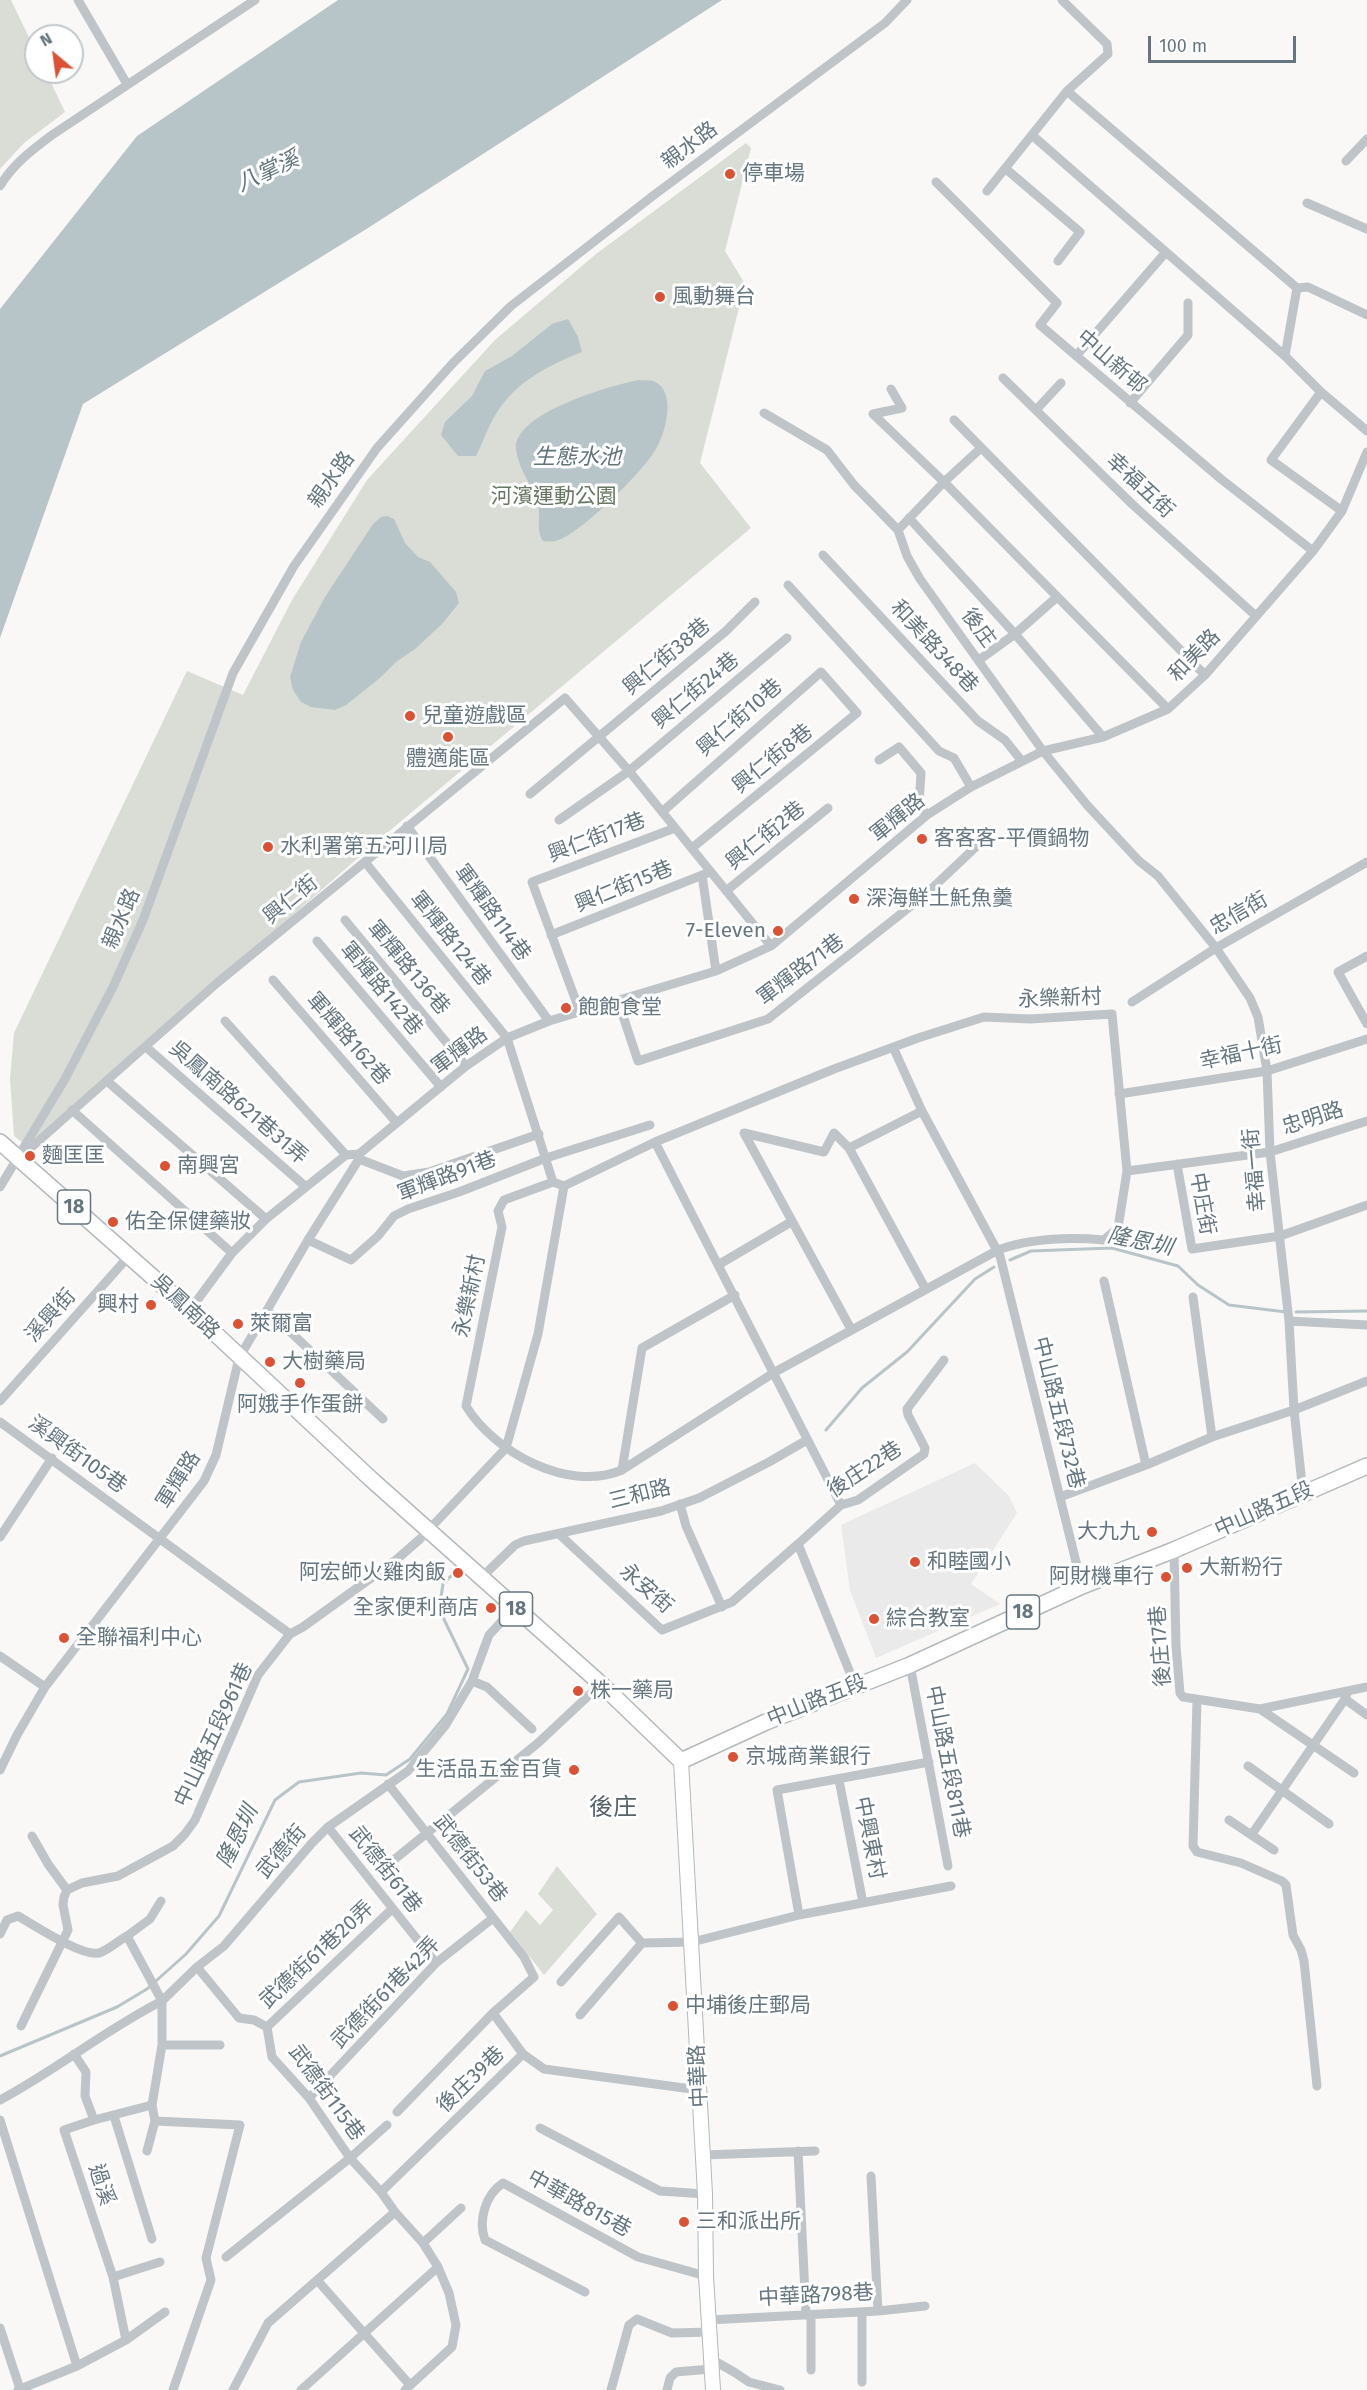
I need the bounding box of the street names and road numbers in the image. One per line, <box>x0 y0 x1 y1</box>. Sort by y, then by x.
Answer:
street label: 親水路 <box>657 117 723 175</box>
street label: 中山新邨 <box>1071 325 1151 399</box>
street label: 親水路 <box>304 447 360 513</box>
street label: 幸福五街 <box>1101 448 1179 524</box>
street label: 和美路348巷 <box>885 596 983 698</box>
street label: 後庄 <box>955 604 1001 652</box>
street label: 興仁街38巷 <box>618 613 716 701</box>
street label: 和美路 <box>1164 625 1226 687</box>
street label: 興仁街24巷 <box>648 648 744 734</box>
street label: 興仁街10巷 <box>692 674 788 762</box>
street label: 興仁街8巷 <box>728 719 818 799</box>
street label: 軍輝路 <box>866 788 930 848</box>
street label: 興仁街2巷 <box>721 797 811 875</box>
street label: 興仁街17巷 <box>545 808 649 868</box>
street label: 興仁街15巷 <box>571 856 677 918</box>
street label: 軍輝路114巷 <box>449 860 535 966</box>
street label: 興仁街 <box>259 870 323 930</box>
street label: 親水路 <box>98 885 146 953</box>
street label: 軍輝路124巷 <box>404 887 496 991</box>
street label: 忠信街 <box>1205 887 1273 941</box>
street label: 軍輝路136巷 <box>361 916 455 1020</box>
street label: 軍輝路71巷 <box>753 929 849 1011</box>
street label: 軍輝路142巷 <box>335 937 427 1041</box>
street label: 永樂新村 <box>1018 985 1102 1013</box>
street label: 軍輝路162巷 <box>301 988 395 1090</box>
street label: 軍輝路 <box>427 1022 493 1080</box>
street label: 幸福十街 <box>1197 1033 1285 1075</box>
street label: 吳鳳南路621巷31弄 <box>164 1036 312 1170</box>
street label: 忠明路 <box>1279 1097 1347 1141</box>
street label: 幸福一街 <box>1239 1127 1271 1213</box>
street label: 軍輝路91巷 <box>394 1147 500 1207</box>
street label: 中庄街 <box>1184 1171 1220 1237</box>
road number: 18 <box>58 1190 90 1224</box>
street label: 永樂新村 <box>449 1252 491 1340</box>
street label: 吳鳳南路 <box>146 1269 224 1345</box>
street label: 溪興街 <box>21 1284 81 1348</box>
street label: 中山路五段732巷 <box>1027 1334 1089 1492</box>
street label: 溪興街105巷 <box>23 1411 131 1499</box>
street label: 後庄22巷 <box>823 1437 907 1503</box>
street label: 軍輝路 <box>152 1447 206 1513</box>
street label: 三和路 <box>606 1475 674 1515</box>
street label: 中山路五段 <box>1211 1477 1317 1543</box>
street label: 永安街 <box>614 1559 678 1619</box>
road number: 18 <box>500 1592 532 1626</box>
road number: 18 <box>1006 1595 1040 1629</box>
street label: 後庄17巷 <box>1146 1605 1176 1687</box>
street label: 中山路五段961巷 <box>170 1659 258 1811</box>
street label: 中山路五段 <box>764 1670 870 1732</box>
street label: 中山路五段811巷 <box>920 1684 974 1840</box>
street label: 中興東村 <box>849 1794 889 1882</box>
street label: 武德街53巷 <box>428 1810 512 1908</box>
street label: 武德街 <box>252 1820 312 1884</box>
street label: 武德街61巷 <box>343 1822 427 1918</box>
street label: 武德街61巷20弄 <box>255 1896 379 2014</box>
street label: 武德街61巷42弄 <box>326 1932 446 2054</box>
street label: 武德街115巷 <box>283 2040 369 2146</box>
street label: 後庄39巷 <box>432 2042 510 2118</box>
street label: 中華路 <box>685 2044 713 2108</box>
street label: 過溪 <box>83 2161 119 2209</box>
street label: 中華路815巷 <box>523 2165 635 2243</box>
street label: 中華路798巷 <box>758 2280 874 2312</box>

